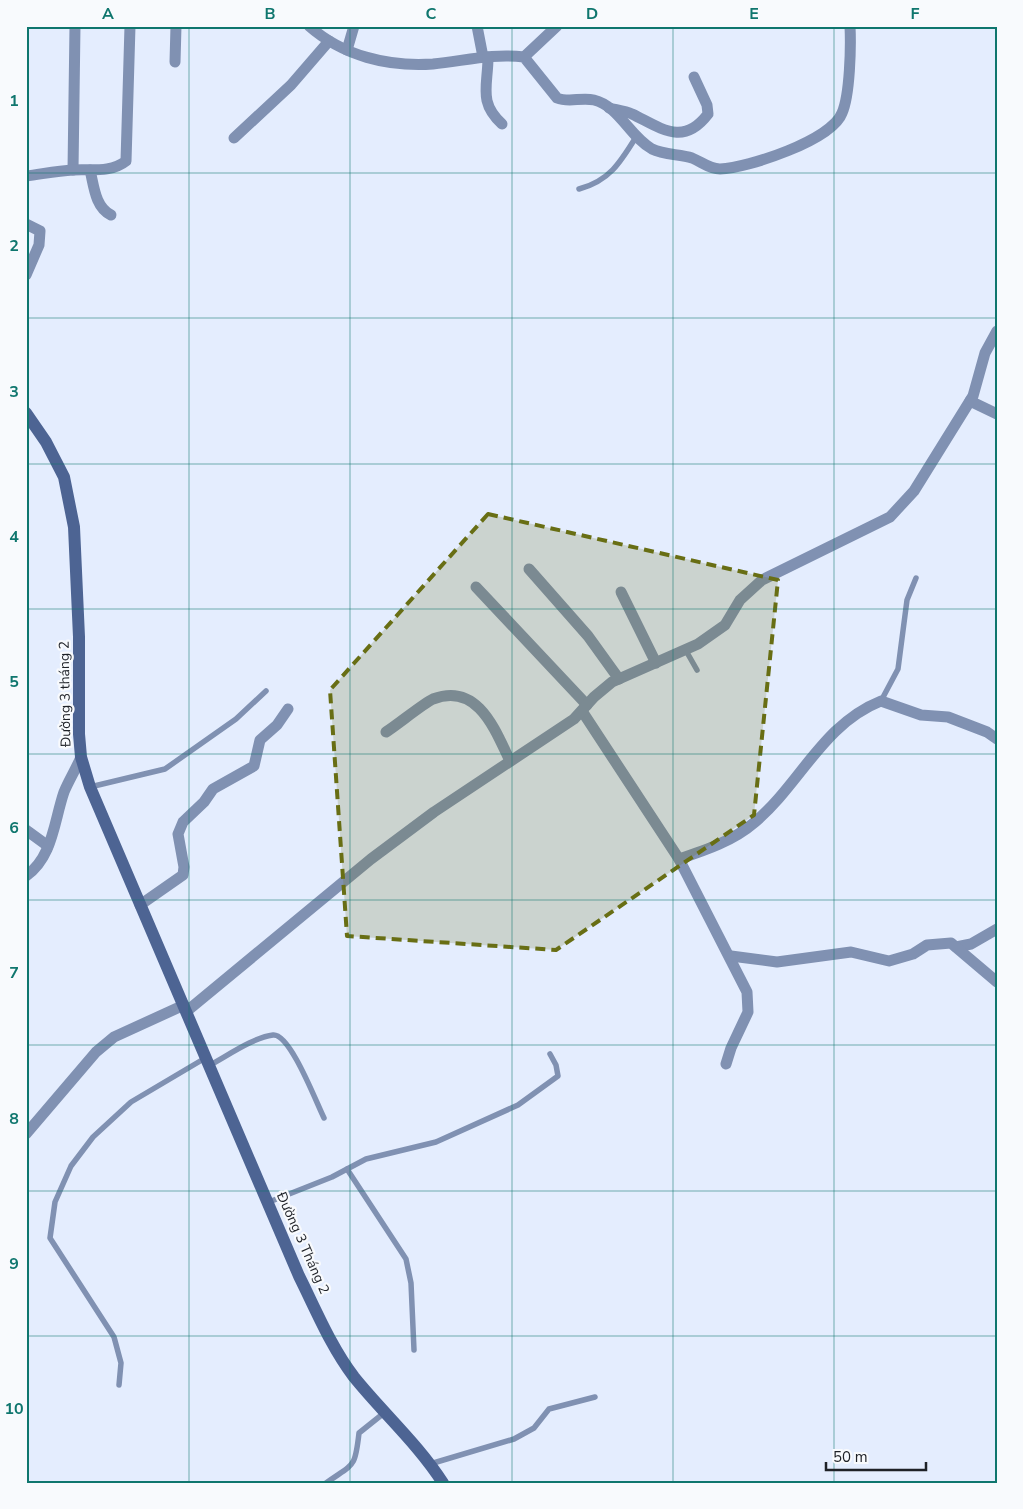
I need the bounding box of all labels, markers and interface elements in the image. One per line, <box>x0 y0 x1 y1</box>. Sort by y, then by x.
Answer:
text: A <box>102 3 114 25</box>
text: B <box>264 3 276 25</box>
text: C <box>426 3 437 25</box>
text: D <box>586 3 598 25</box>
text: E <box>749 3 759 25</box>
text: F <box>911 3 920 25</box>
text: 1 <box>9 90 19 112</box>
text: 2 <box>9 235 19 257</box>
text: 3 <box>9 381 19 403</box>
text: 4 <box>9 526 19 548</box>
street label: Đường 3 tháng 2 <box>55 641 75 748</box>
text: 5 <box>9 671 19 693</box>
text: 6 <box>9 817 19 839</box>
text: 7 <box>9 962 19 984</box>
text: 8 <box>9 1108 19 1130</box>
street label: Đường 3 Tháng 2 <box>272 1188 334 1297</box>
text: 9 <box>9 1253 19 1275</box>
text: 10 <box>4 1398 24 1420</box>
scale bar <box>826 1439 926 1471</box>
text: 50 m <box>833 1447 868 1467</box>

